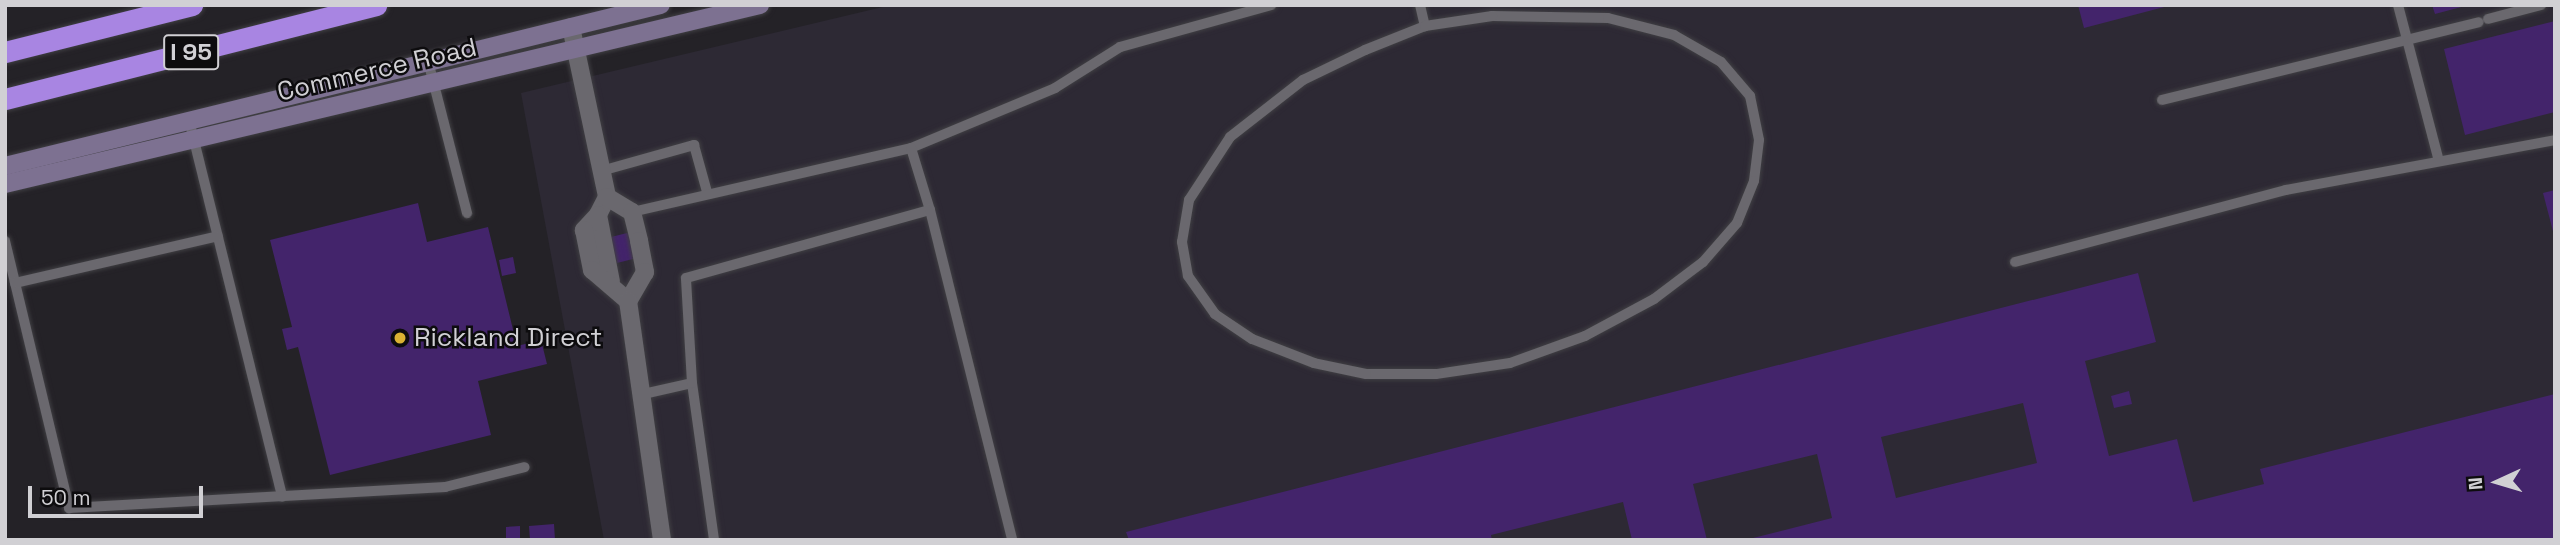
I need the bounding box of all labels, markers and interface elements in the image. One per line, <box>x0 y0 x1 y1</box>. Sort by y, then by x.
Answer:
road number: I 95 <box>163 32 219 72</box>
street label: Commerce Road <box>274 32 480 108</box>
place label: Rickland Direct <box>414 322 602 354</box>
marker: Rickland Direct <box>392 330 408 346</box>
north arrow <box>2462 447 2532 517</box>
scale bar <box>32 472 206 516</box>
text: N <box>2463 476 2488 491</box>
text: 50 m <box>41 484 91 511</box>

